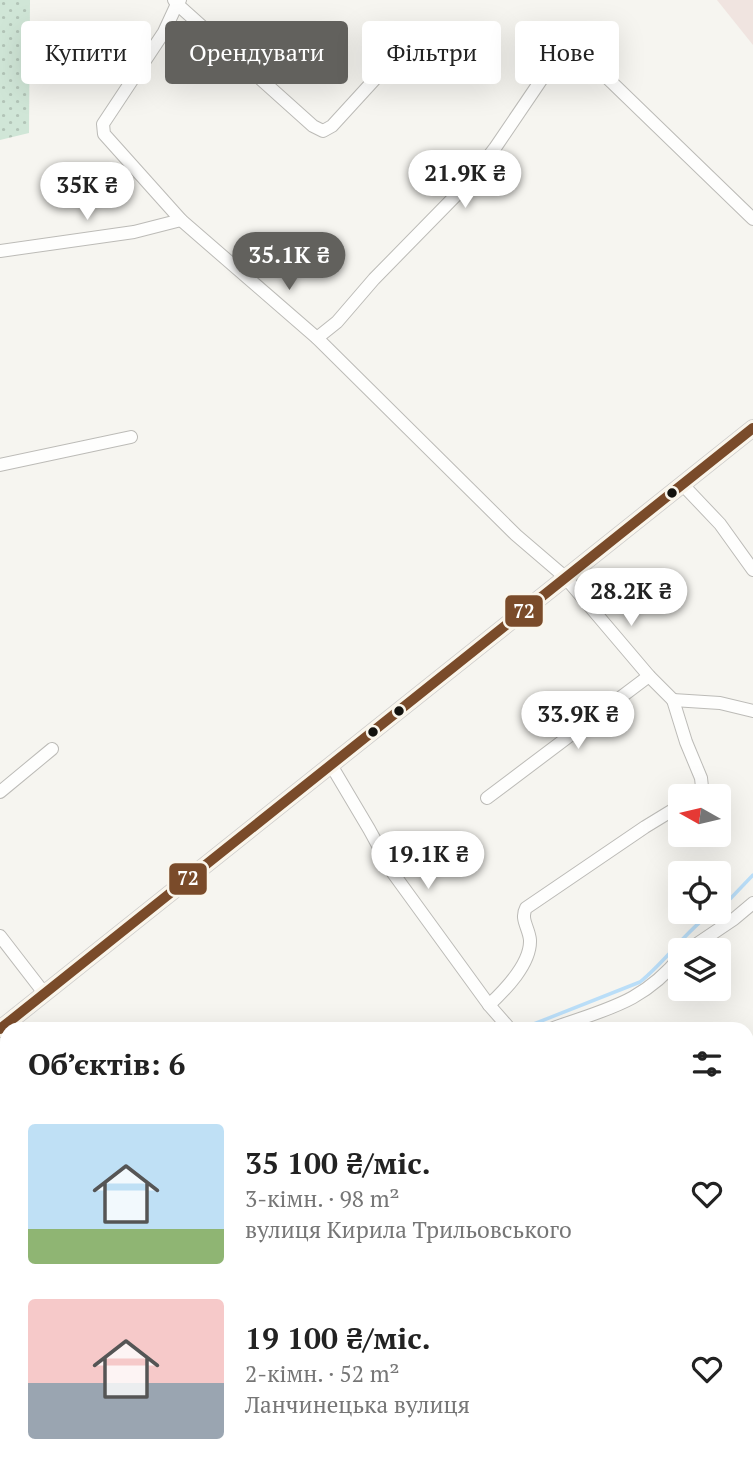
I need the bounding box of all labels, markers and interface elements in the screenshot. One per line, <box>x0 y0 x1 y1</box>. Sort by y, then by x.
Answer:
chip: Купити <box>21 21 151 84</box>
chip: Орендувати <box>165 21 348 84</box>
chip: Фільтри <box>362 21 501 84</box>
chip: Нове <box>515 21 619 84</box>
pin: 21.9K ₴ <box>400 150 530 210</box>
text: 21.9K ₴ <box>424 157 506 188</box>
pin: 35K ₴ <box>38 162 136 222</box>
text: 35K ₴ <box>56 169 118 200</box>
pin: 35.1K ₴ <box>224 232 354 292</box>
text: 35.1K ₴ <box>248 239 330 270</box>
unlabelled marker <box>665 486 679 500</box>
pin: 28.2K ₴ <box>566 568 696 628</box>
text: 28.2K ₴ <box>590 575 672 606</box>
line badge: 72 <box>504 594 544 628</box>
text: 72 <box>513 598 535 623</box>
pin: 33.9K ₴ <box>513 692 643 751</box>
text: 33.9K ₴ <box>537 698 619 729</box>
unlabelled marker <box>392 704 406 718</box>
unlabelled marker <box>366 725 380 739</box>
north arrow <box>668 784 732 847</box>
map controls <box>668 784 731 1001</box>
pin: 19.1K ₴ <box>363 832 493 891</box>
text: 19.1K ₴ <box>387 838 469 869</box>
button: locate <box>668 861 731 924</box>
line badge: 72 <box>168 862 208 896</box>
text: 72 <box>177 865 199 890</box>
button: layers <box>668 938 731 1001</box>
text: Об’єктів: 6 <box>28 1044 185 1084</box>
icon: filters <box>688 1045 726 1083</box>
text: 35 100 ₴/міс. <box>245 1143 431 1183</box>
icon: home <box>84 1152 168 1236</box>
icon: heart <box>688 1175 726 1213</box>
text: 3-кімн. · 98 m² <box>245 1183 399 1214</box>
text: вулиця Кирила Трильовського <box>245 1214 572 1245</box>
text: 19 100 ₴/міс. <box>245 1318 431 1358</box>
icon: home <box>84 1327 168 1411</box>
icon: heart <box>688 1350 726 1388</box>
text: 2-кімн. · 52 m² <box>245 1358 399 1389</box>
text: Ланчинецька вулиця <box>245 1389 470 1420</box>

